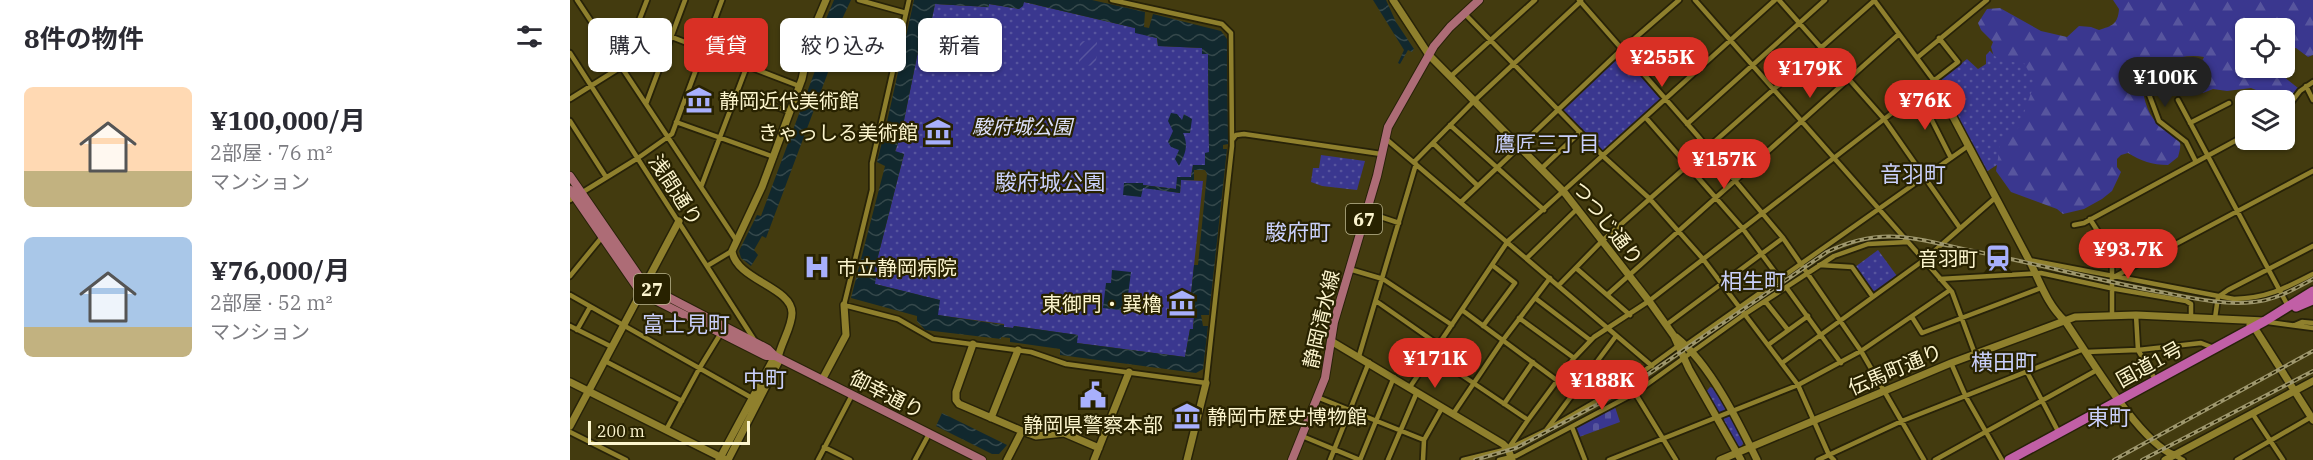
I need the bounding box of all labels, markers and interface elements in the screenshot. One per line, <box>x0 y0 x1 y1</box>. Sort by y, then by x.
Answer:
chip: 購入 <box>588 18 672 72</box>
chip: 賃貸 <box>684 18 768 72</box>
chip: 絞り込み <box>780 18 906 72</box>
chip: 新着 <box>918 18 1002 72</box>
map controls <box>2235 18 2295 150</box>
button: locate <box>2235 18 2295 78</box>
icon: filters <box>513 20 546 53</box>
text: 8件の物件 <box>24 21 144 55</box>
pin: ¥255K <box>1620 37 1704 88</box>
text: ¥255K <box>1630 43 1694 70</box>
pin: ¥179K <box>1768 48 1852 99</box>
text: ¥179K <box>1778 54 1842 81</box>
pin: ¥100K <box>2123 57 2207 108</box>
text: ¥100K <box>2133 63 2197 90</box>
pin: ¥76K <box>1889 80 1961 131</box>
museum icon: 静岡近代美術館 <box>684 85 714 115</box>
text: ¥76K <box>1899 86 1951 113</box>
place label: 静岡近代美術館 <box>719 87 859 114</box>
button: layers <box>2235 90 2295 150</box>
text: ¥100,000/月 <box>210 103 366 137</box>
icon: home <box>72 111 144 183</box>
park label: 駿府城公園 <box>972 113 1075 140</box>
museum icon: きゃっしる美術館 <box>923 117 953 147</box>
place label: きゃっしる美術館 <box>758 119 918 146</box>
district label: 鷹匠三丁目 <box>1495 129 1600 157</box>
text: 2部屋 · 76 m² <box>210 139 332 166</box>
pin: ¥157K <box>1682 139 1766 190</box>
text: ¥157K <box>1692 145 1756 172</box>
street label: 浅間通り <box>643 149 709 231</box>
district label: 音羽町 <box>1880 159 1946 188</box>
district label: 駿府城公園 <box>995 167 1105 196</box>
text: マンション <box>210 168 310 195</box>
street label: つつじ通り <box>1567 175 1649 271</box>
road number: 67 <box>1346 204 1382 234</box>
district label: 駿府町 <box>1265 217 1331 246</box>
pin: ¥93.7K <box>2079 229 2177 280</box>
text: ¥93.7K <box>2093 235 2163 262</box>
station icon: 音羽町 <box>1983 243 2013 273</box>
place label: 音羽町 <box>1918 245 1978 272</box>
hospital icon: 市立静岡病院 <box>802 252 832 282</box>
text: ¥76,000/月 <box>210 253 350 287</box>
place label: 市立静岡病院 <box>837 254 957 281</box>
icon: home <box>72 261 144 333</box>
district label: 相生町 <box>1720 266 1786 295</box>
street label: 静岡清水線 <box>1297 267 1345 371</box>
road number: 27 <box>634 274 670 304</box>
museum icon: 東御門・巽櫓 <box>1167 288 1197 318</box>
text: 2部屋 · 52 m² <box>210 289 332 316</box>
place label: 東御門・巽櫓 <box>1042 290 1162 317</box>
district label: 富士見町 <box>642 309 730 338</box>
text: マンション <box>210 318 310 345</box>
street label: 国道1号 <box>2111 335 2187 393</box>
street label: 伝馬町通り <box>1844 337 1946 401</box>
pin: ¥171K <box>1393 338 1477 389</box>
text: ¥171K <box>1403 344 1467 371</box>
district label: 横田町 <box>1971 347 2037 376</box>
pin: ¥188K <box>1560 360 1644 411</box>
district label: 中町 <box>743 364 787 393</box>
street label: 御幸通り <box>845 364 929 424</box>
text: ¥188K <box>1570 366 1634 393</box>
public building icon: 静岡県警察本部 <box>1078 380 1108 410</box>
museum icon: 静岡市歴史博物館 <box>1172 401 1202 431</box>
district label: 東町 <box>2087 402 2131 431</box>
place label: 静岡市歴史博物館 <box>1207 403 1367 430</box>
place label: 静岡県警察本部 <box>1023 411 1163 438</box>
scale bar <box>588 418 750 446</box>
text: 200 m <box>597 421 645 441</box>

